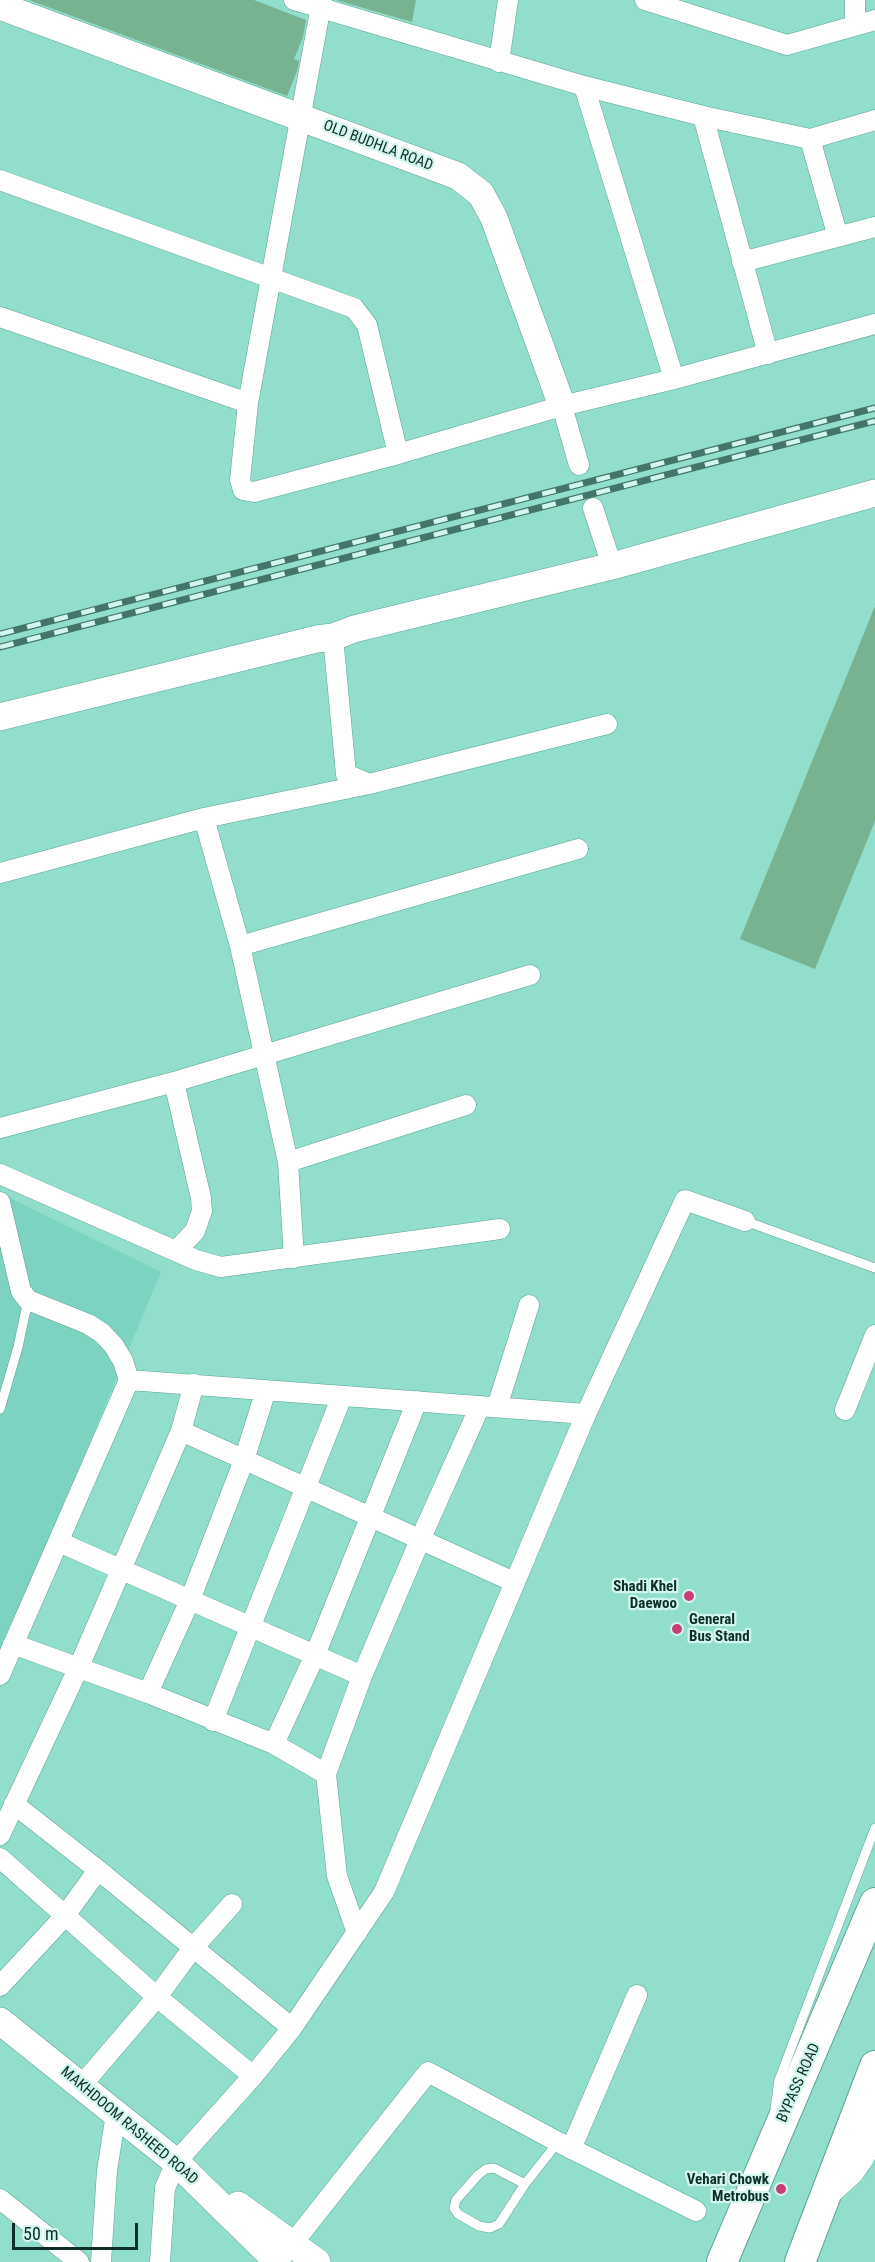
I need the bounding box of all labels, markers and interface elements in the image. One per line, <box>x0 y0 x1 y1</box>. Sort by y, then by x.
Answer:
street label: OLD BUDHLA ROAD <box>321 117 435 175</box>
place label: Shadi Khel Daewoo <box>613 1578 677 1613</box>
marker: Shadi Khel Daewoo <box>682 1589 696 1603</box>
place label: General Bus Stand <box>689 1611 750 1646</box>
marker: General Bus Stand <box>670 1622 684 1636</box>
street label: BYPASS ROAD <box>774 2041 824 2125</box>
street label: MAKHDOOM RASHEED ROAD <box>57 2063 201 2189</box>
place label: Vehari Chowk Metrobus <box>687 2171 769 2206</box>
marker: Vehari Chowk Metrobus <box>774 2182 788 2196</box>
scale bar <box>15 2211 141 2249</box>
text: 50 m <box>23 2223 58 2244</box>

